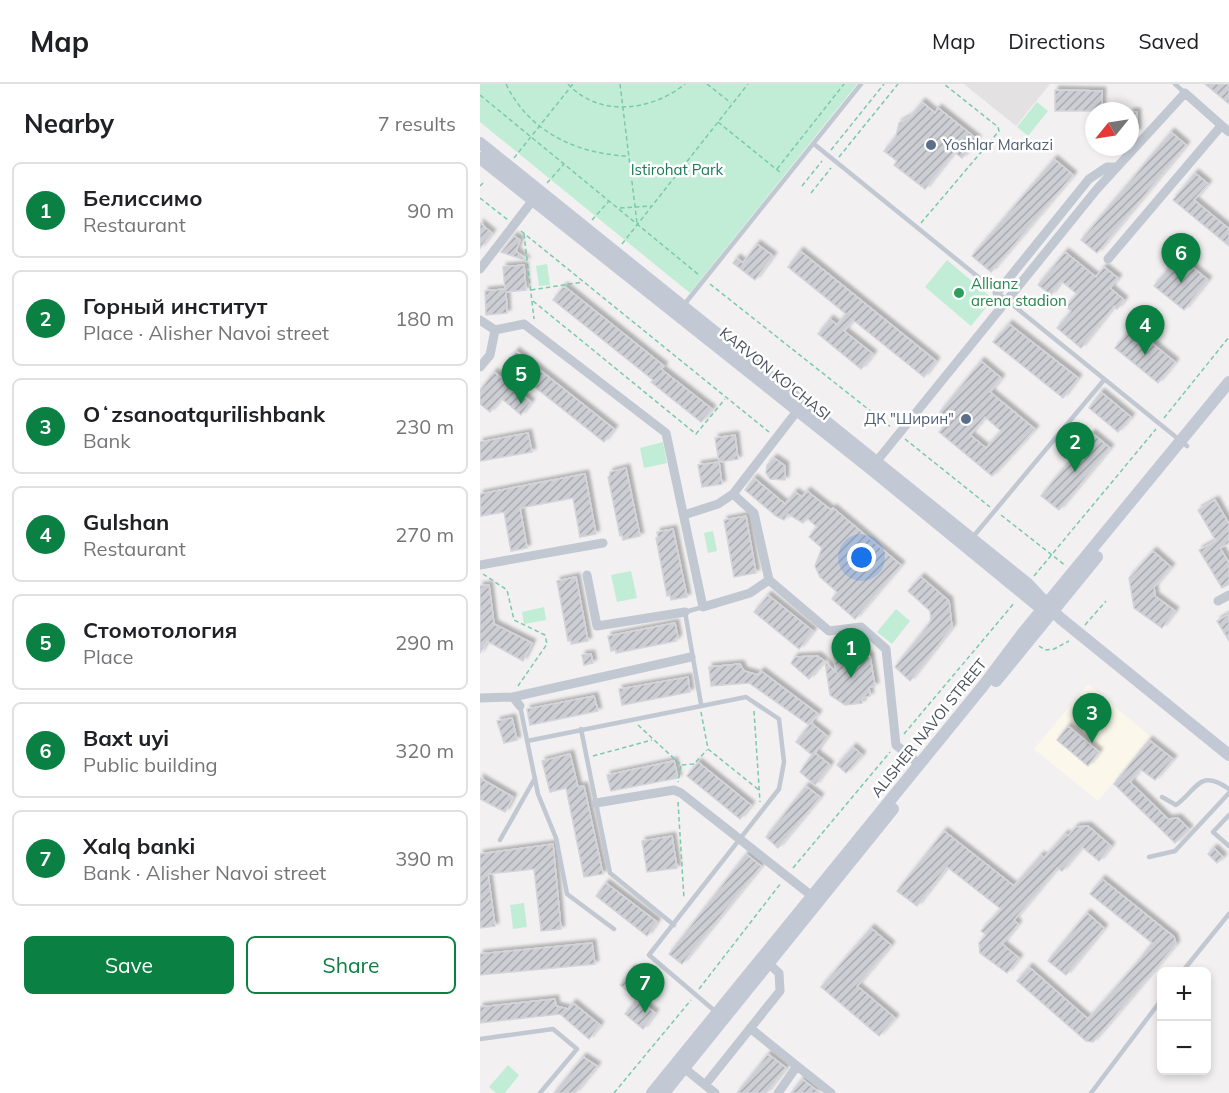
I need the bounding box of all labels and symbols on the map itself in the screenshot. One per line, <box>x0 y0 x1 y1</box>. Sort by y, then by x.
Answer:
north arrow <box>1085 102 1139 156</box>
place label: Yoshlar Markazi <box>942 135 1053 154</box>
marker: Yoshlar Markazi <box>924 138 938 152</box>
park label: Istirohat Park <box>631 160 724 179</box>
pin: 6 <box>1162 234 1200 283</box>
place label: Allianz arena stadion <box>971 274 1067 310</box>
marker: Allianz arena stadion <box>952 286 966 300</box>
pin: 4 <box>1126 306 1164 355</box>
street label: KARVON KO'CHASI <box>716 323 835 424</box>
pin: 5 <box>502 354 540 404</box>
place label: ДК "Ширин" <box>864 409 954 428</box>
marker: ДК "Ширин" <box>959 412 973 426</box>
pin: 2 <box>1056 422 1094 472</box>
your location <box>847 543 876 572</box>
pin: 1 <box>832 628 871 678</box>
street label: ALISHER NAVOI STREET <box>867 654 990 801</box>
pin: 3 <box>1072 694 1112 743</box>
pin: 7 <box>626 964 664 1013</box>

